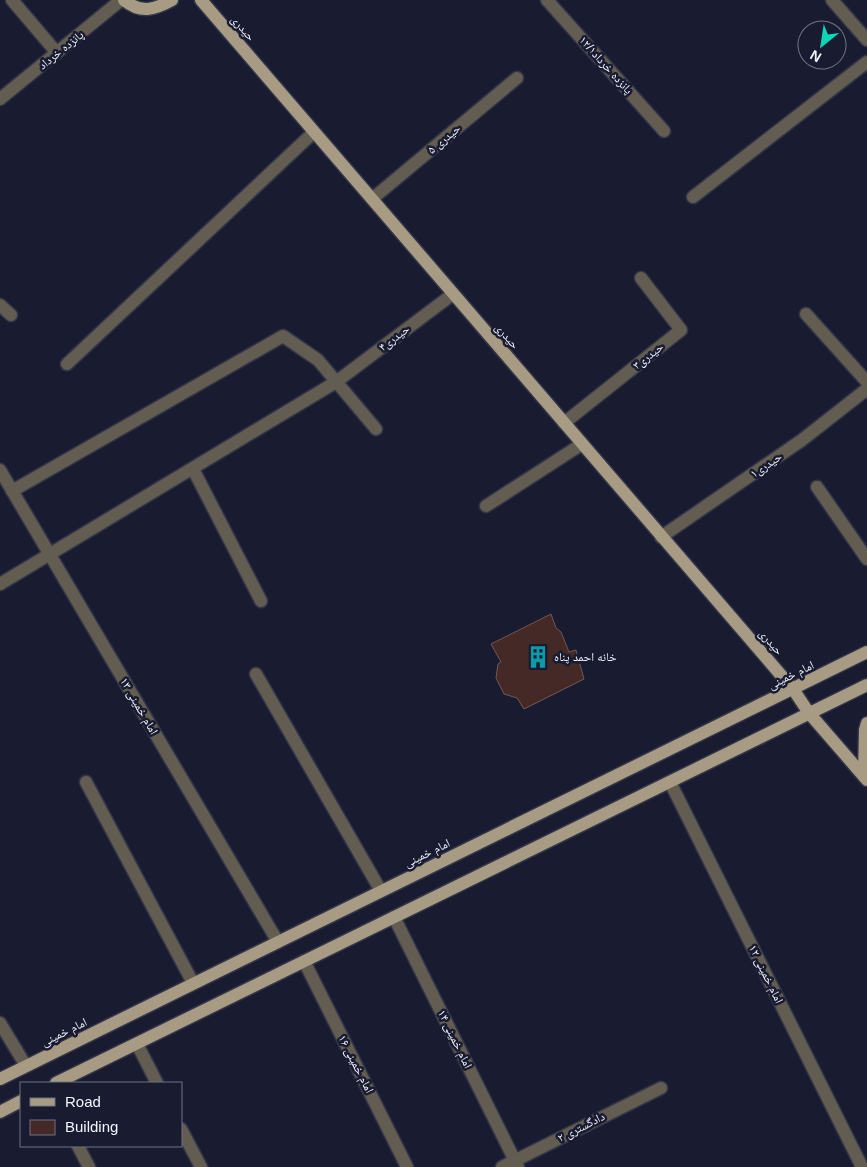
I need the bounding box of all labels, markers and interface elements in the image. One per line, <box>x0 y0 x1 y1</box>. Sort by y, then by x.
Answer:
street label: حیدری <box>228 12 258 44</box>
north arrow <box>797 20 847 70</box>
street label: پانزده خرداد <box>36 27 87 72</box>
street label: پانزده خرداد۱۲/۱ <box>576 33 636 97</box>
text: N <box>807 47 824 66</box>
street label: حیدری ۵ <box>425 121 464 157</box>
street label: حیدری <box>492 320 522 352</box>
street label: حیدری۴ <box>376 322 413 354</box>
street label: حیدری۳ <box>630 339 667 372</box>
street label: حیدری۱ <box>748 449 785 481</box>
street label: حیدری <box>756 626 786 658</box>
building icon: خانه احمد پناه <box>525 644 551 670</box>
place label: خانه احمد پناه <box>554 650 617 664</box>
street label: امام خمینی <box>766 658 817 693</box>
street label: امام خمینی ۱۳ <box>116 675 161 738</box>
street label: امام خمینی <box>402 836 453 871</box>
street label: امام خمینی ۱۲ <box>745 942 786 1006</box>
street label: امام خمینی ۱۴ <box>434 1007 475 1071</box>
street label: امام خمینی <box>39 1015 90 1050</box>
street label: امام خمینی ۱۶ <box>334 1033 377 1096</box>
legend <box>20 1082 182 1147</box>
text: Road <box>65 1093 101 1110</box>
street label: دادگستری ۲ <box>555 1109 607 1145</box>
text: Building <box>65 1118 118 1135</box>

